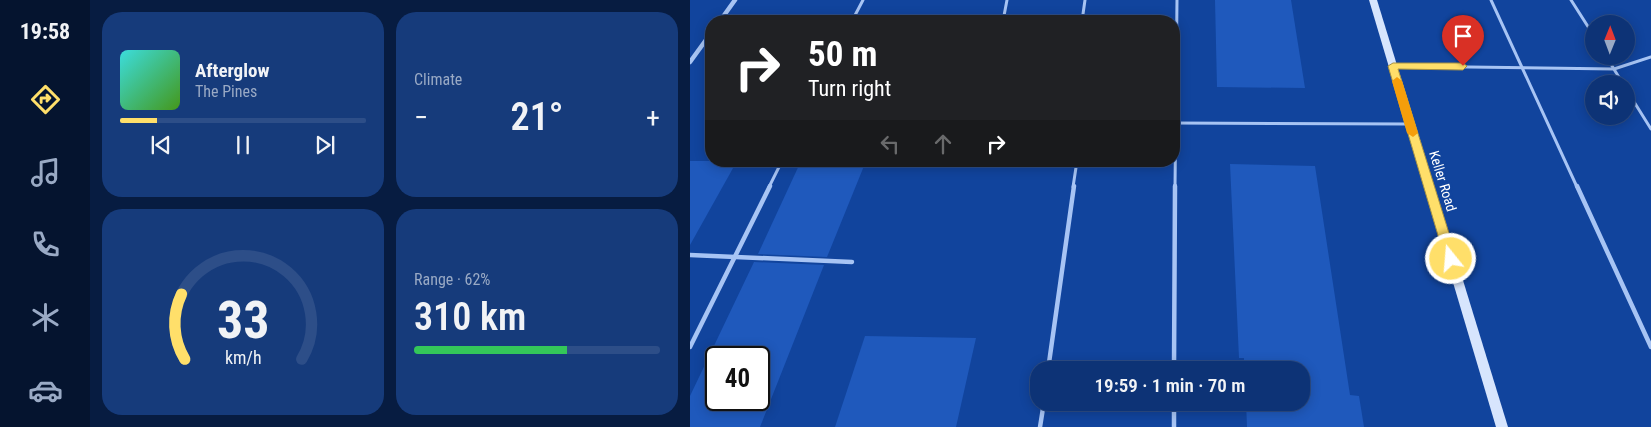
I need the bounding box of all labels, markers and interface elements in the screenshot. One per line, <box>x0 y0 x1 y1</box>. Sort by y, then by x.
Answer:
pin <box>1442 15 1484 66</box>
north arrow <box>1585 15 1635 65</box>
map controls <box>1585 15 1635 125</box>
text: 19:58 <box>20 19 70 44</box>
icon: arrive <box>1449 22 1477 50</box>
text: 50 m <box>808 34 877 75</box>
icon: right <box>725 35 790 100</box>
text: Afterglow <box>195 59 269 82</box>
text: Climate <box>414 70 462 89</box>
button: sound <box>1585 75 1635 125</box>
text: Turn right <box>808 76 891 101</box>
icon: directions <box>28 82 63 117</box>
text: The Pines <box>195 82 257 101</box>
text: 21° <box>511 95 563 139</box>
text: − <box>414 101 428 134</box>
text: + <box>646 101 660 134</box>
icon: left <box>876 130 904 158</box>
icon: ahead <box>929 130 957 158</box>
icon: right <box>982 130 1010 158</box>
icon: previous <box>147 131 175 159</box>
icon: pause <box>229 131 257 159</box>
icon: next <box>311 131 339 159</box>
street label: Keller Road <box>1426 149 1460 213</box>
icon: music <box>28 155 63 190</box>
icon: phone <box>28 227 63 262</box>
position arrow <box>1424 232 1476 284</box>
text: Range · 62% <box>414 270 490 289</box>
text: 33 <box>217 290 269 351</box>
text: 310 km <box>414 295 526 339</box>
icon: climate <box>28 300 63 335</box>
speed limit sign: 40 <box>705 346 770 411</box>
text: km/h <box>225 347 261 368</box>
icon: car <box>28 373 63 408</box>
text: 19:59 · 1 min · 70 m <box>1095 374 1245 397</box>

